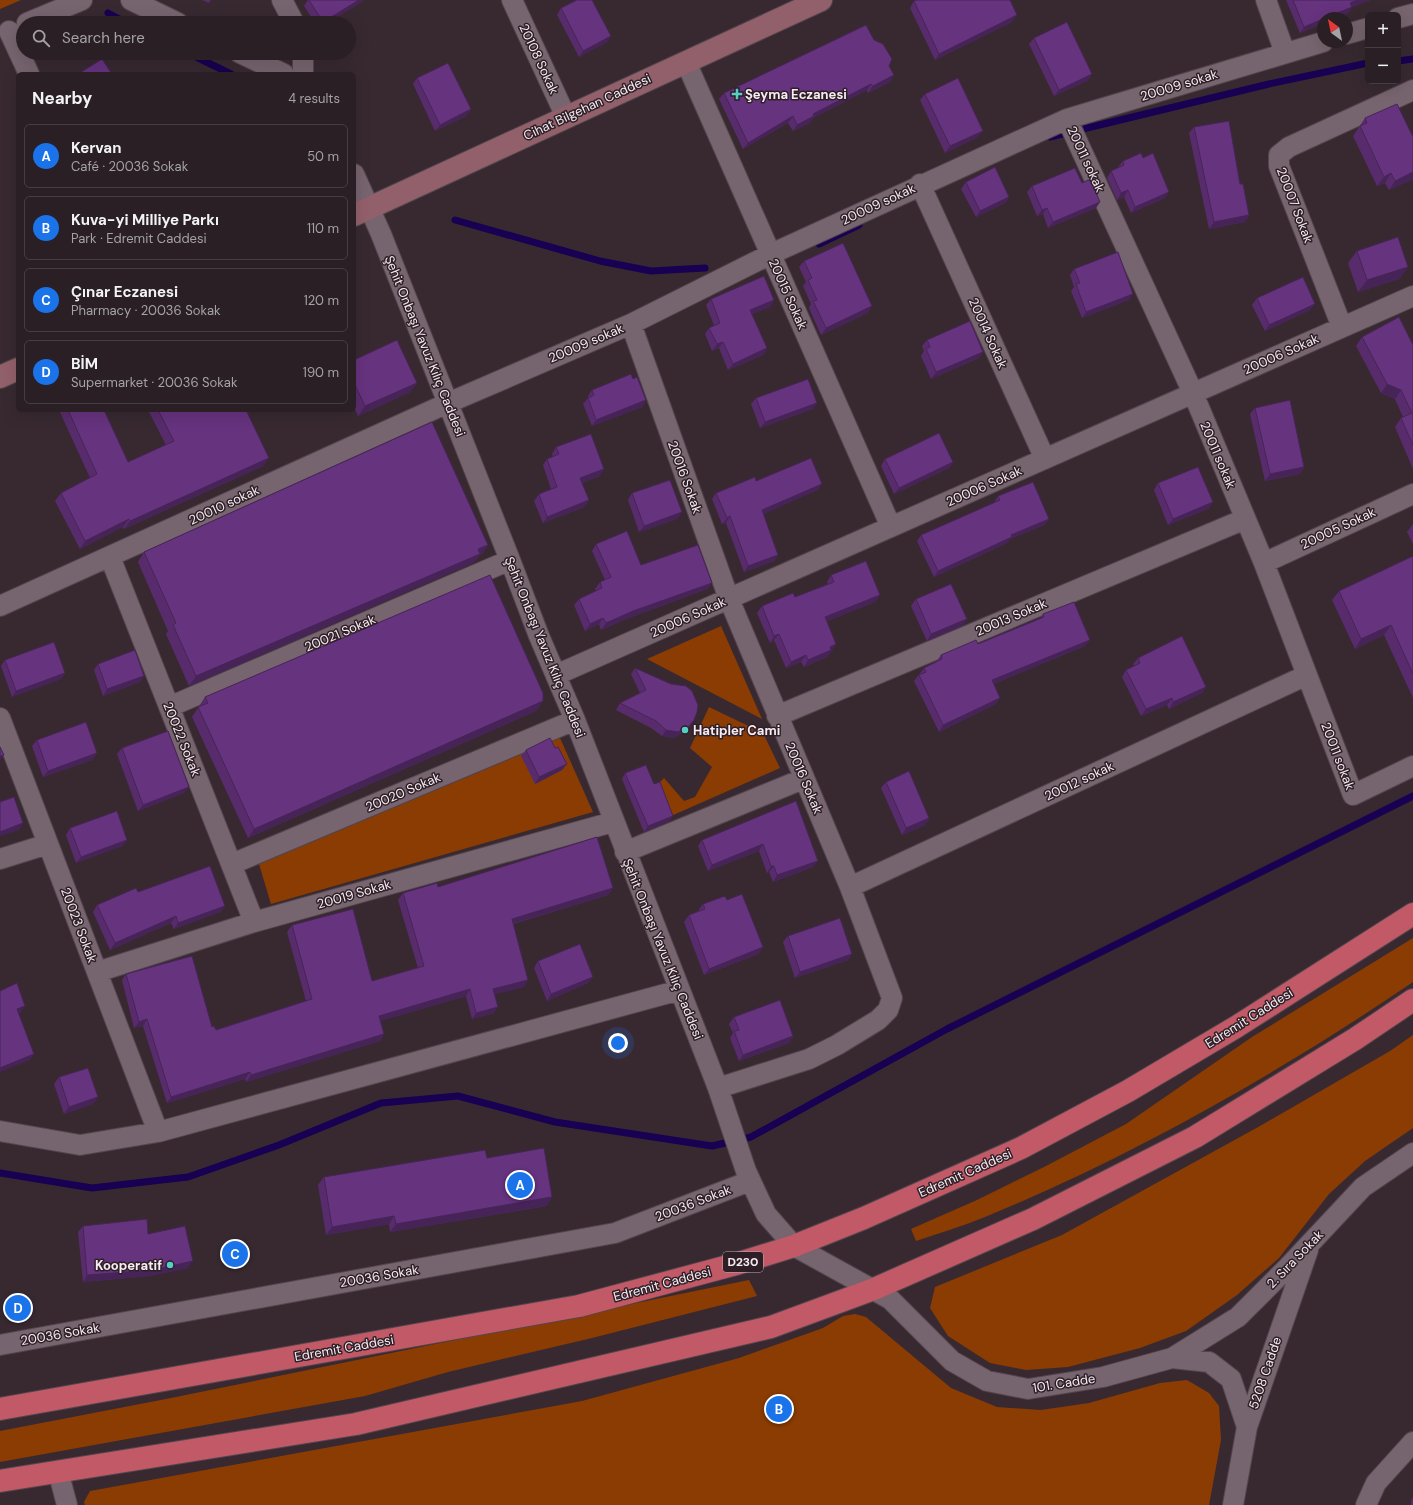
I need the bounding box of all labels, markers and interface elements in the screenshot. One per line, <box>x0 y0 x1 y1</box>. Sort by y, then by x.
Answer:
north arrow <box>1317 12 1353 48</box>
map controls <box>1365 12 1401 84</box>
button: + <box>1365 12 1401 48</box>
search box <box>16 16 356 60</box>
street label: 20108 Sokak <box>515 21 563 97</box>
icon: search <box>30 27 52 49</box>
text: Search here <box>62 28 145 48</box>
button: − <box>1365 48 1401 84</box>
street label: 20009 sokak <box>1138 65 1220 105</box>
street label: Cihat Bilgehan Caddesi <box>521 70 653 144</box>
place label: Şeyma Eczanesi <box>745 86 847 103</box>
text: Nearby <box>32 87 92 109</box>
marker: Şeyma Eczanesi <box>732 89 742 99</box>
text: 4 results <box>288 90 340 107</box>
street label: 20011 sokak <box>1063 123 1109 195</box>
text: Kervan <box>71 138 121 158</box>
text: A <box>41 148 51 165</box>
text: 50 m <box>307 148 339 165</box>
text: Café · 20036 Sokak <box>71 158 188 175</box>
street label: 20007 Sokak <box>1273 165 1317 246</box>
street label: 20009 sokak <box>838 179 918 229</box>
text: Kuva-yi Milliye Parkı <box>71 210 219 230</box>
text: B <box>42 220 50 237</box>
text: 110 m <box>307 220 339 237</box>
text: Park · Edremit Caddesi <box>71 230 207 247</box>
street label: Şehit Onbaşı Yavuz Kılıç Caddesi <box>381 253 469 439</box>
street label: 20015 Sokak <box>765 256 811 333</box>
text: Çınar Eczanesi <box>71 282 178 302</box>
text: C <box>41 292 51 309</box>
text: 120 m <box>304 292 339 309</box>
street label: 20014 Sokak <box>965 295 1011 372</box>
text: Pharmacy · 20036 Sokak <box>71 302 221 319</box>
street label: 20009 sokak <box>546 319 627 366</box>
street label: 20006 Sokak <box>1241 330 1322 378</box>
text: BİM <box>71 354 98 374</box>
text: D <box>41 364 51 381</box>
text: 190 m <box>303 364 339 381</box>
text: Supermarket · 20036 Sokak <box>71 374 237 391</box>
street label: 20011 sokak <box>1196 419 1240 491</box>
street label: 20016 Sokak <box>664 438 706 516</box>
street label: 20006 Sokak <box>944 462 1025 510</box>
street label: 20010 sokak <box>186 481 262 529</box>
street label: 20005 Sokak <box>1298 503 1379 553</box>
street label: Şehit Onbaşı Yavuz Kılıç Caddesi <box>501 554 589 740</box>
street label: 20006 Sokak <box>648 593 729 641</box>
street label: 20013 Sokak <box>973 594 1050 640</box>
street label: 20021 Sokak <box>302 610 378 656</box>
street label: 20022 Sokak <box>159 699 205 779</box>
street label: 20011 sokak <box>1317 720 1359 793</box>
place label: Hatipler Cami <box>693 722 780 739</box>
marker: Hatipler Cami <box>680 725 690 735</box>
street label: 20016 Sokak <box>781 740 827 817</box>
street label: 20012 sokak <box>1042 757 1117 804</box>
street label: 20020 Sokak <box>363 768 444 815</box>
street label: Şehit Onbaşı Yavuz Kılıç Caddesi <box>619 856 707 1042</box>
street label: 20019 Sokak <box>315 875 393 913</box>
street label: 20023 Sokak <box>57 885 101 965</box>
street label: Edremit Caddesi <box>1202 984 1296 1052</box>
your location <box>608 1033 628 1053</box>
street label: Edremit Caddesi <box>916 1145 1014 1201</box>
pin: A <box>507 1170 533 1200</box>
street label: 20036 Sokak <box>653 1181 734 1225</box>
street label: 2. Sıra Sokak <box>1263 1226 1327 1292</box>
pin: C <box>222 1239 248 1269</box>
road number: D230 <box>723 1252 763 1272</box>
place label: Kooperatif <box>95 1257 162 1274</box>
marker: Kooperatif <box>165 1260 175 1270</box>
street label: 20036 Sokak <box>338 1261 420 1291</box>
street label: Edremit Caddesi <box>611 1263 713 1305</box>
pin: D <box>5 1293 31 1323</box>
street label: 20036 Sokak <box>19 1319 101 1349</box>
street label: Edremit Caddesi <box>293 1331 395 1365</box>
street label: 5208 Cadde <box>1245 1335 1285 1411</box>
street label: 101. Cadde <box>1031 1370 1097 1396</box>
pin: B <box>766 1394 792 1424</box>

